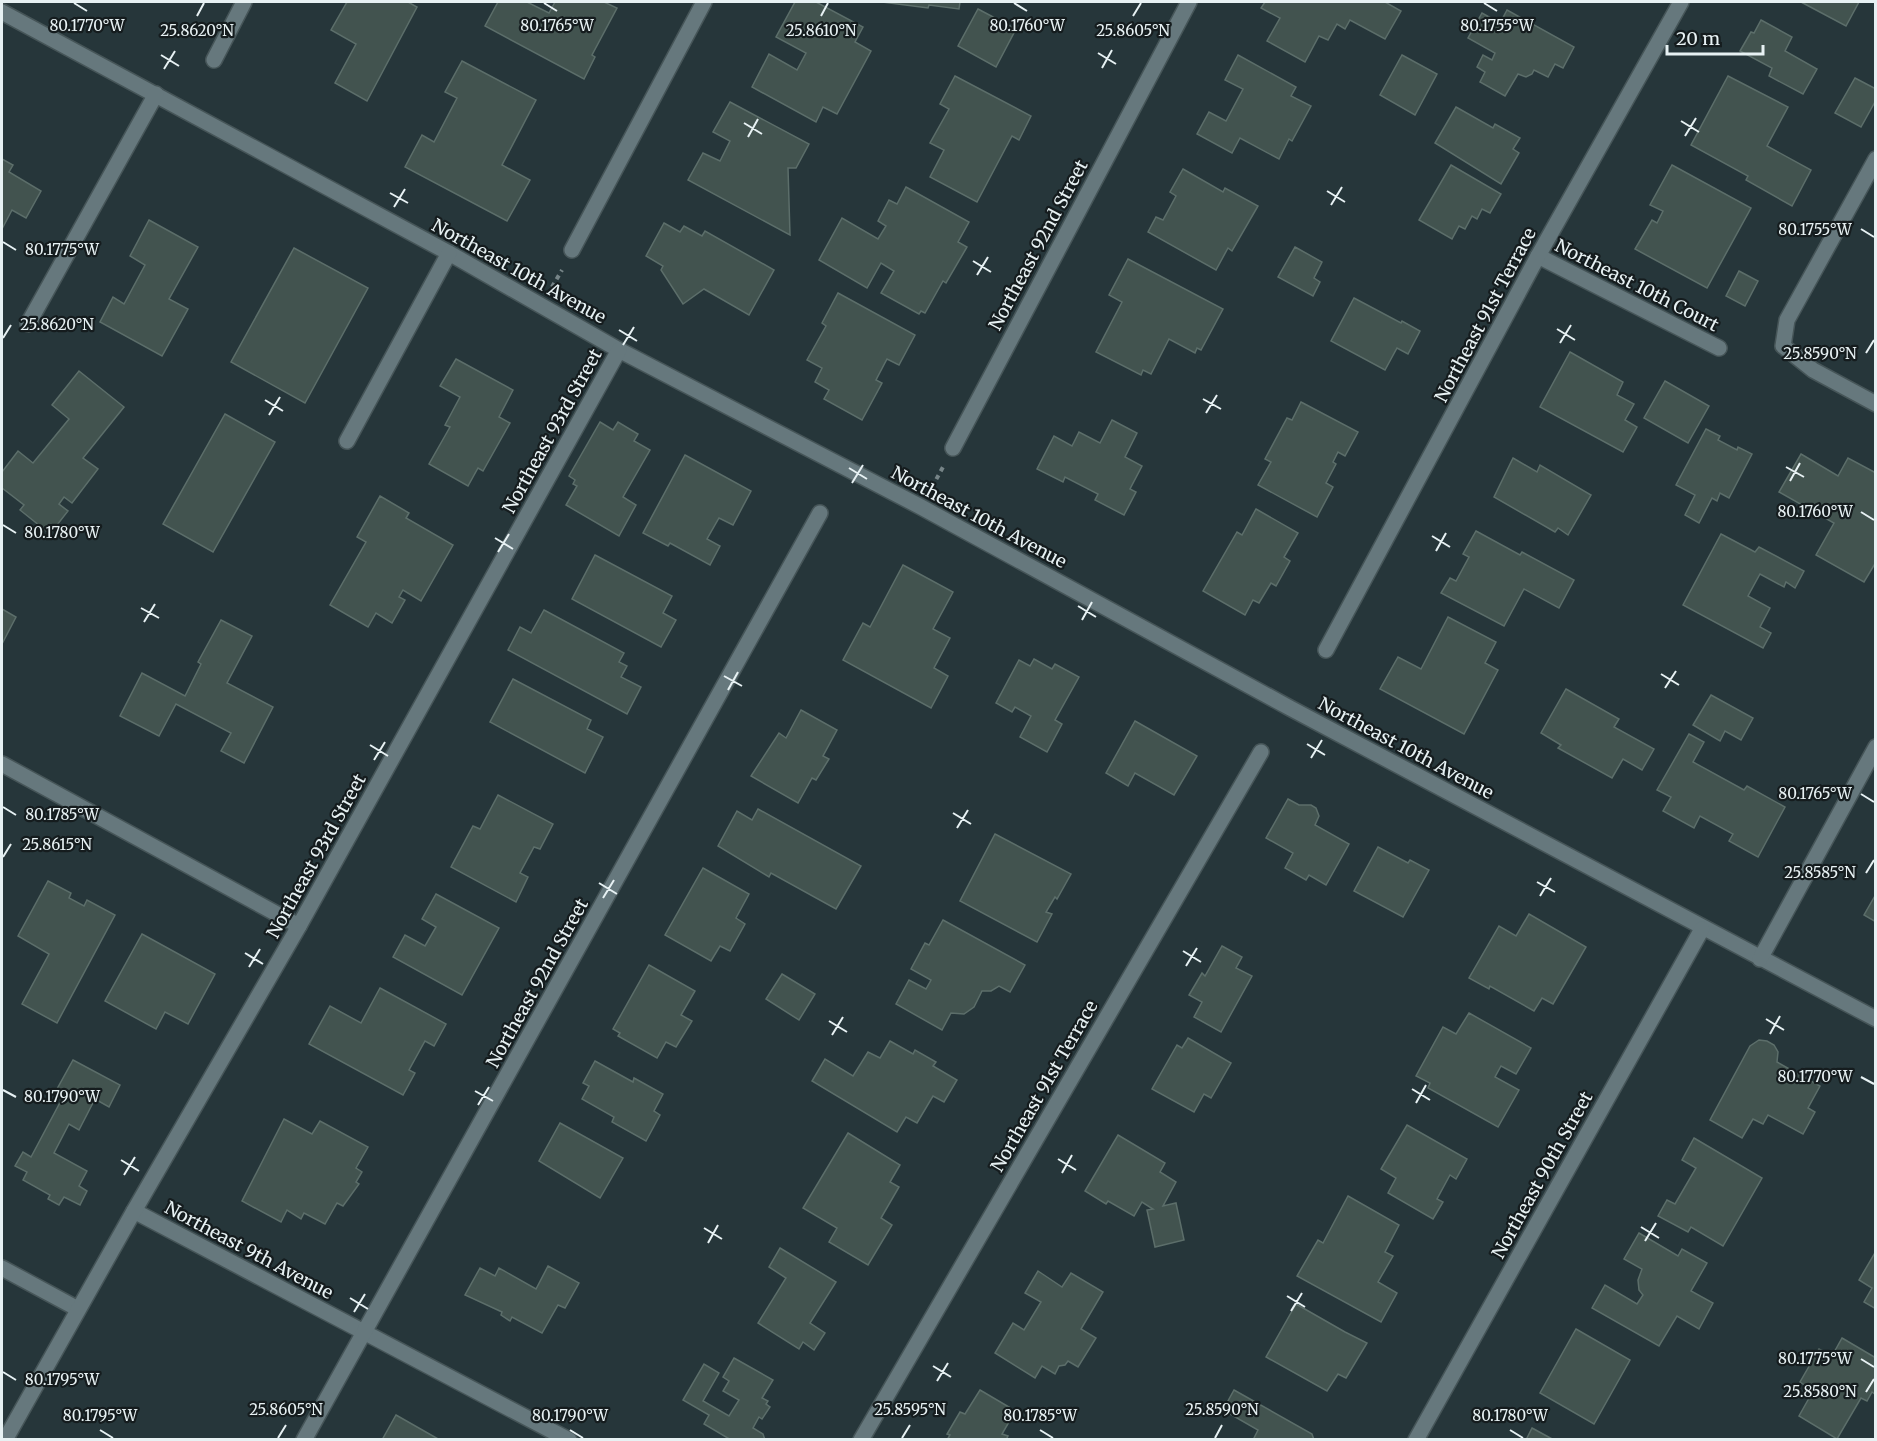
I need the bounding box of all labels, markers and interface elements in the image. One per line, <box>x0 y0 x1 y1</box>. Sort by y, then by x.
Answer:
text: 80.1770°W <box>49 16 126 35</box>
text: 80.1765°W <box>520 16 595 35</box>
text: 80.1760°W <box>989 16 1066 35</box>
text: 80.1755°W <box>1460 16 1535 35</box>
scale bar <box>1667 18 1763 56</box>
text: 25.8620°N <box>160 21 234 40</box>
text: 25.8610°N <box>786 21 857 40</box>
text: 25.8605°N <box>1096 21 1170 40</box>
text: 20 m <box>1676 27 1720 50</box>
street label: Northeast 92nd Street <box>983 156 1093 334</box>
street label: Northeast 10th Avenue <box>428 214 610 328</box>
text: 80.1755°W <box>1778 220 1853 239</box>
street label: Northeast 91st Terrace <box>1429 224 1541 406</box>
street label: Northeast 10th Court <box>1551 234 1723 336</box>
text: 80.1775°W <box>25 240 100 259</box>
text: 25.8620°N <box>20 315 94 334</box>
text: 25.8590°N <box>1783 344 1857 363</box>
street label: Northeast 93rd Street <box>497 345 607 517</box>
street label: Northeast 10th Avenue <box>887 461 1071 573</box>
text: 80.1760°W <box>1777 502 1854 521</box>
text: 80.1780°W <box>24 523 101 542</box>
street label: Northeast 10th Avenue <box>1314 692 1498 804</box>
street label: Northeast 93rd Street <box>261 770 371 942</box>
text: 80.1765°W <box>1778 784 1853 803</box>
text: 80.1785°W <box>25 805 100 824</box>
text: 25.8615°N <box>22 835 92 854</box>
text: 25.8585°N <box>1784 863 1856 882</box>
street label: Northeast 92nd Street <box>481 894 593 1072</box>
street label: Northeast 91st Terrace <box>985 996 1103 1176</box>
text: 80.1770°W <box>1777 1067 1854 1086</box>
text: 80.1790°W <box>24 1087 101 1106</box>
street label: Northeast 90th Street <box>1487 1087 1597 1263</box>
street label: Northeast 9th Avenue <box>161 1196 337 1304</box>
text: 80.1775°W <box>1778 1349 1853 1368</box>
text: 80.1795°W <box>25 1370 100 1389</box>
text: 25.8580°N <box>1783 1382 1857 1401</box>
text: 25.8605°N <box>249 1400 323 1419</box>
text: 25.8595°N <box>874 1400 946 1419</box>
text: 25.8590°N <box>1185 1400 1259 1419</box>
text: 80.1795°W <box>63 1406 138 1425</box>
text: 80.1790°W <box>532 1406 609 1425</box>
text: 80.1785°W <box>1003 1406 1078 1425</box>
text: 80.1780°W <box>1472 1406 1549 1425</box>

